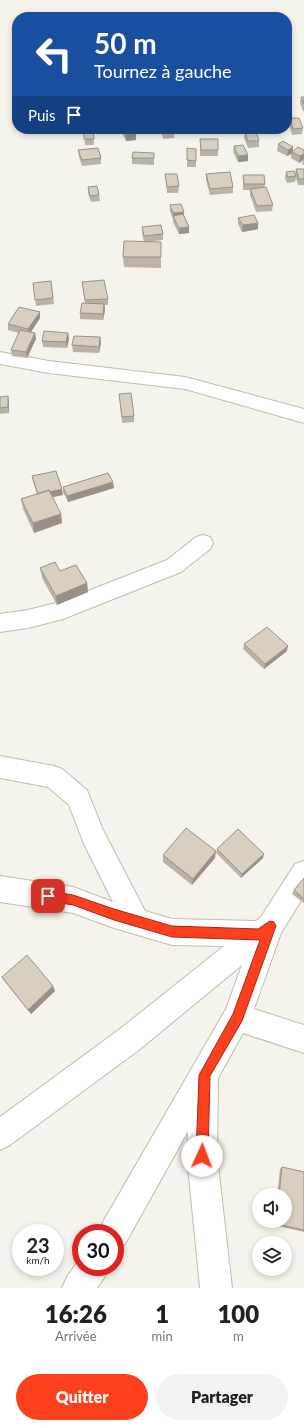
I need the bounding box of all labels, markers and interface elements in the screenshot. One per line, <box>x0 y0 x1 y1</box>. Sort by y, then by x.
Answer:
text: 50 m <box>94 26 157 60</box>
icon: left <box>28 28 80 80</box>
text: Tournez à gauche <box>94 60 232 82</box>
icon: arrive <box>63 104 85 126</box>
text: Puis <box>28 106 55 124</box>
pin <box>31 879 65 913</box>
icon: arrive <box>37 885 59 907</box>
position arrow <box>181 1135 223 1177</box>
map controls <box>252 1188 292 1276</box>
button: sound <box>252 1188 292 1228</box>
speed limit sign: 30 <box>72 1224 124 1276</box>
text: 23 <box>26 1233 50 1257</box>
button: layers <box>252 1236 292 1276</box>
text: km/h <box>26 1254 50 1266</box>
text: 16:26 <box>45 1299 107 1328</box>
text: 1 <box>155 1299 169 1328</box>
text: 100 <box>217 1299 259 1328</box>
text: Arrivée <box>55 1328 97 1344</box>
text: min <box>152 1328 173 1344</box>
text: m <box>233 1328 244 1344</box>
button: Quitter <box>16 1374 148 1420</box>
button: Partager <box>156 1374 288 1420</box>

